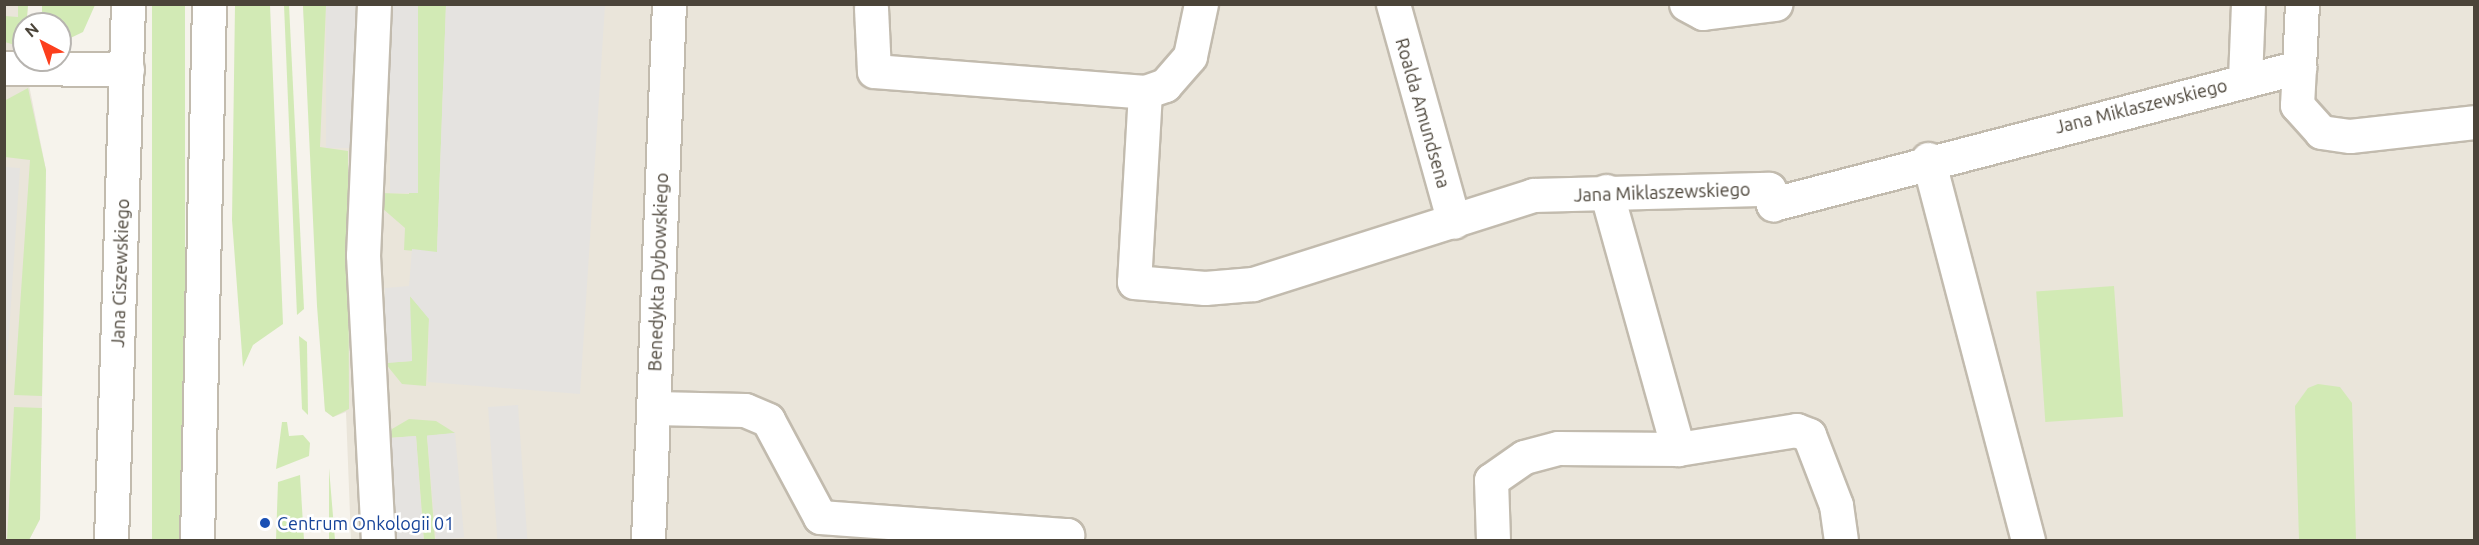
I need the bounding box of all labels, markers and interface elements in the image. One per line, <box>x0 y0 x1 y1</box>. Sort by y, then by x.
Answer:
north arrow <box>12 12 72 72</box>
text: N <box>21 19 42 41</box>
street label: Roalda Amundsena <box>1391 35 1455 191</box>
street label: Jana Miklaszewskiego <box>2053 74 2229 138</box>
street label: Benedykta Dybowskiego <box>644 172 672 372</box>
street label: Jana Miklaszewskiego <box>1573 178 1751 206</box>
street label: Jana Ciszewskiego <box>107 198 133 348</box>
place label: Centrum Onkologii 01 <box>277 512 454 534</box>
marker: Centrum Onkologii 01 <box>258 516 272 530</box>

